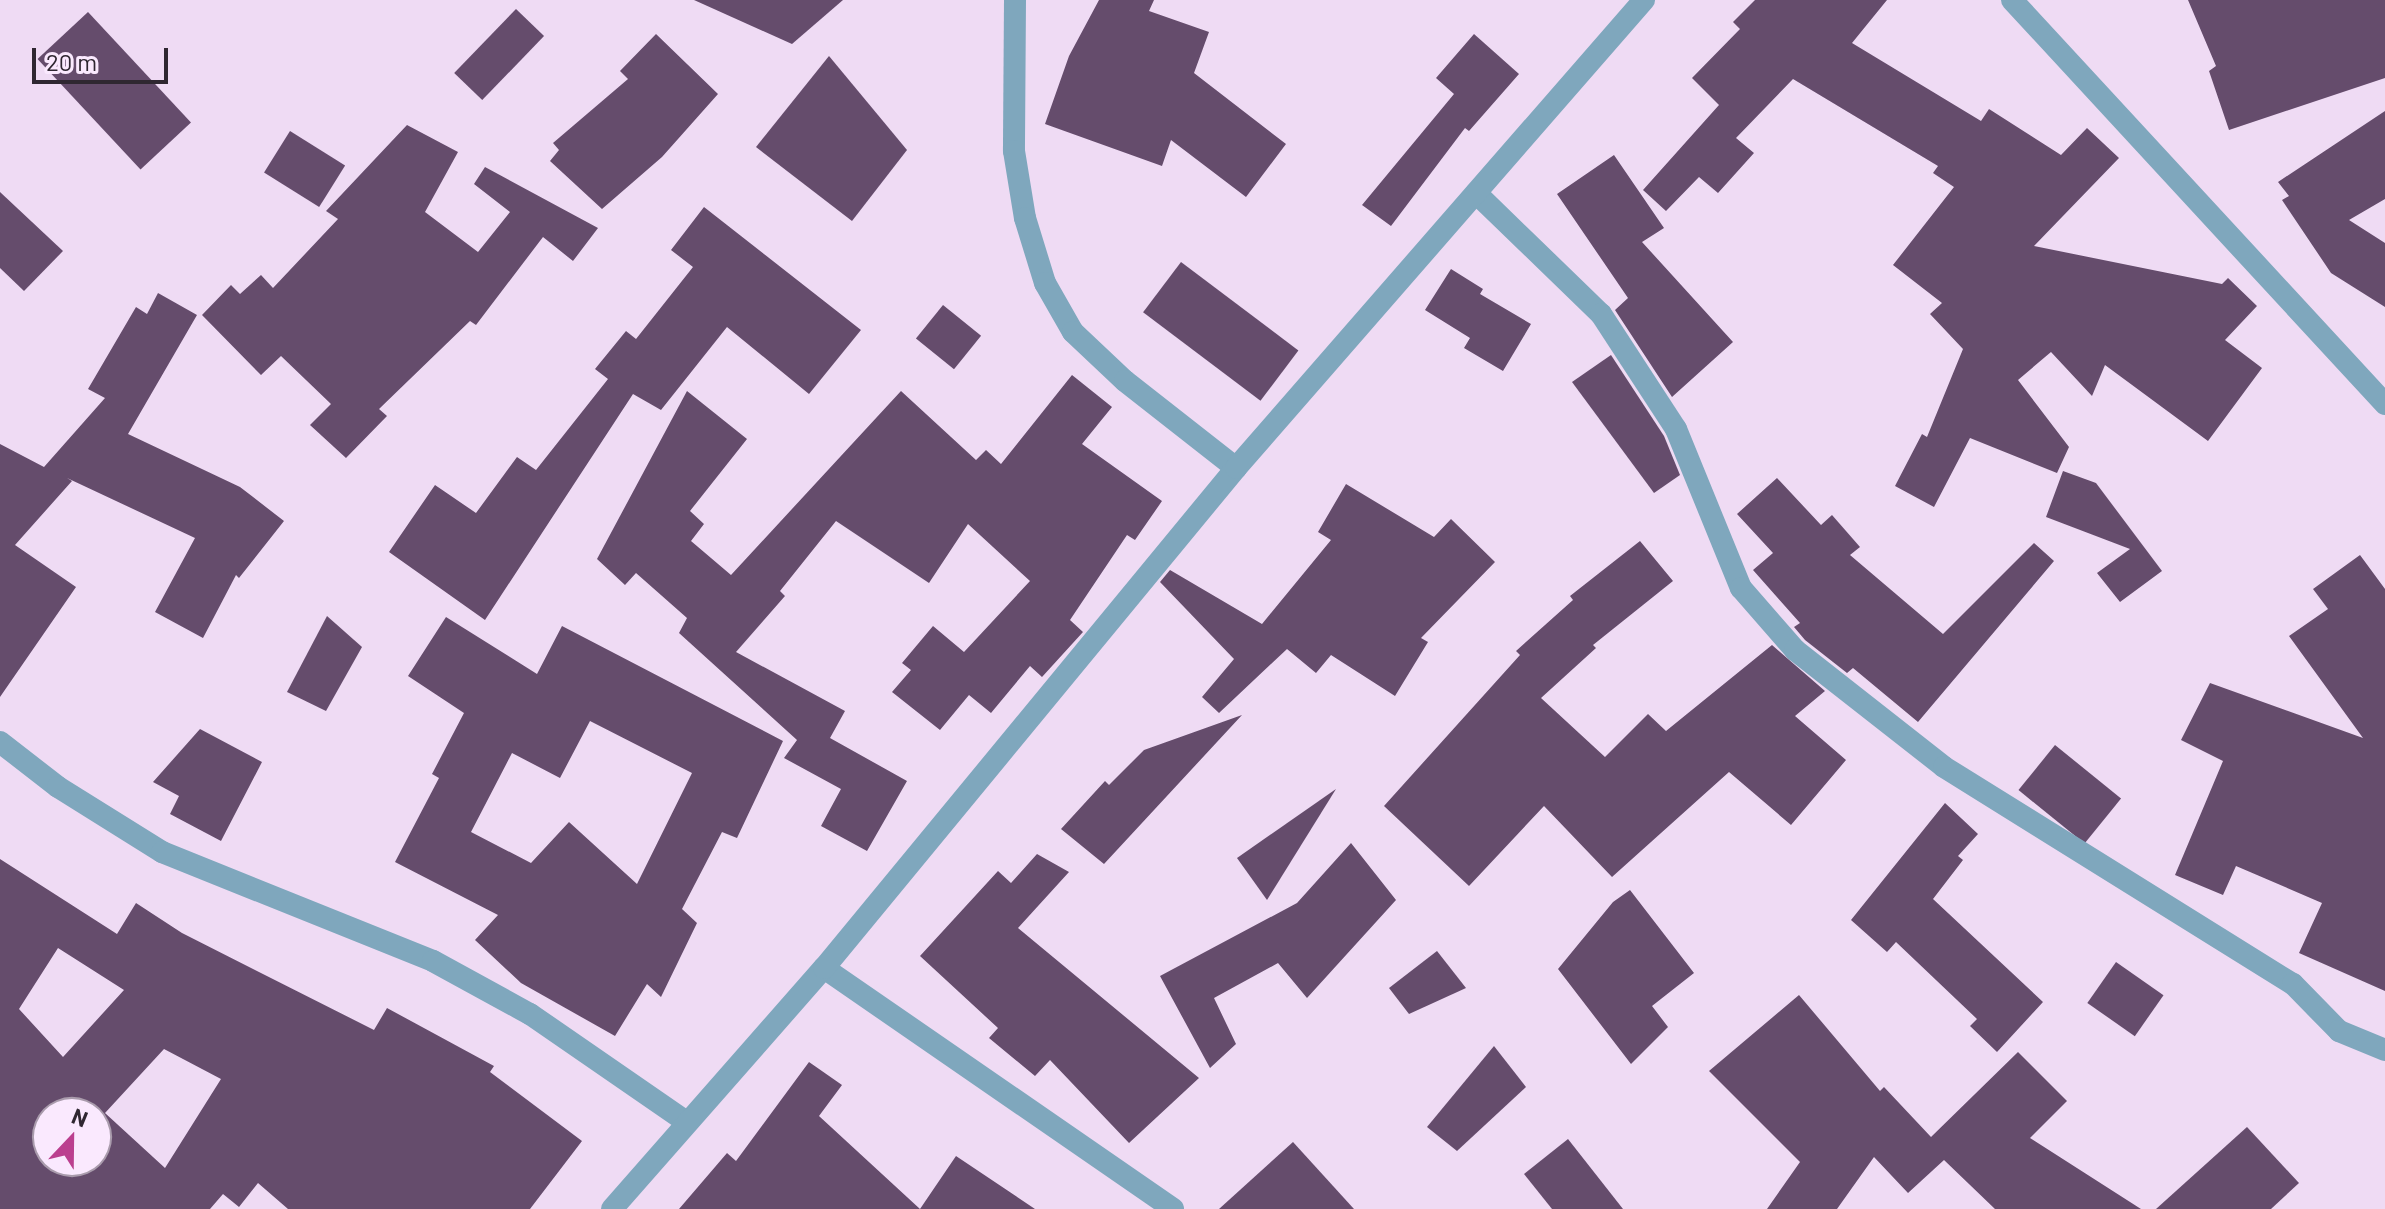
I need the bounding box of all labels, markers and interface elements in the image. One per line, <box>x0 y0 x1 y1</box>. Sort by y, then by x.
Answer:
scale bar <box>36 32 172 82</box>
text: 20 m <box>46 47 97 76</box>
north arrow <box>32 1097 112 1177</box>
text: N <box>69 1102 92 1131</box>

